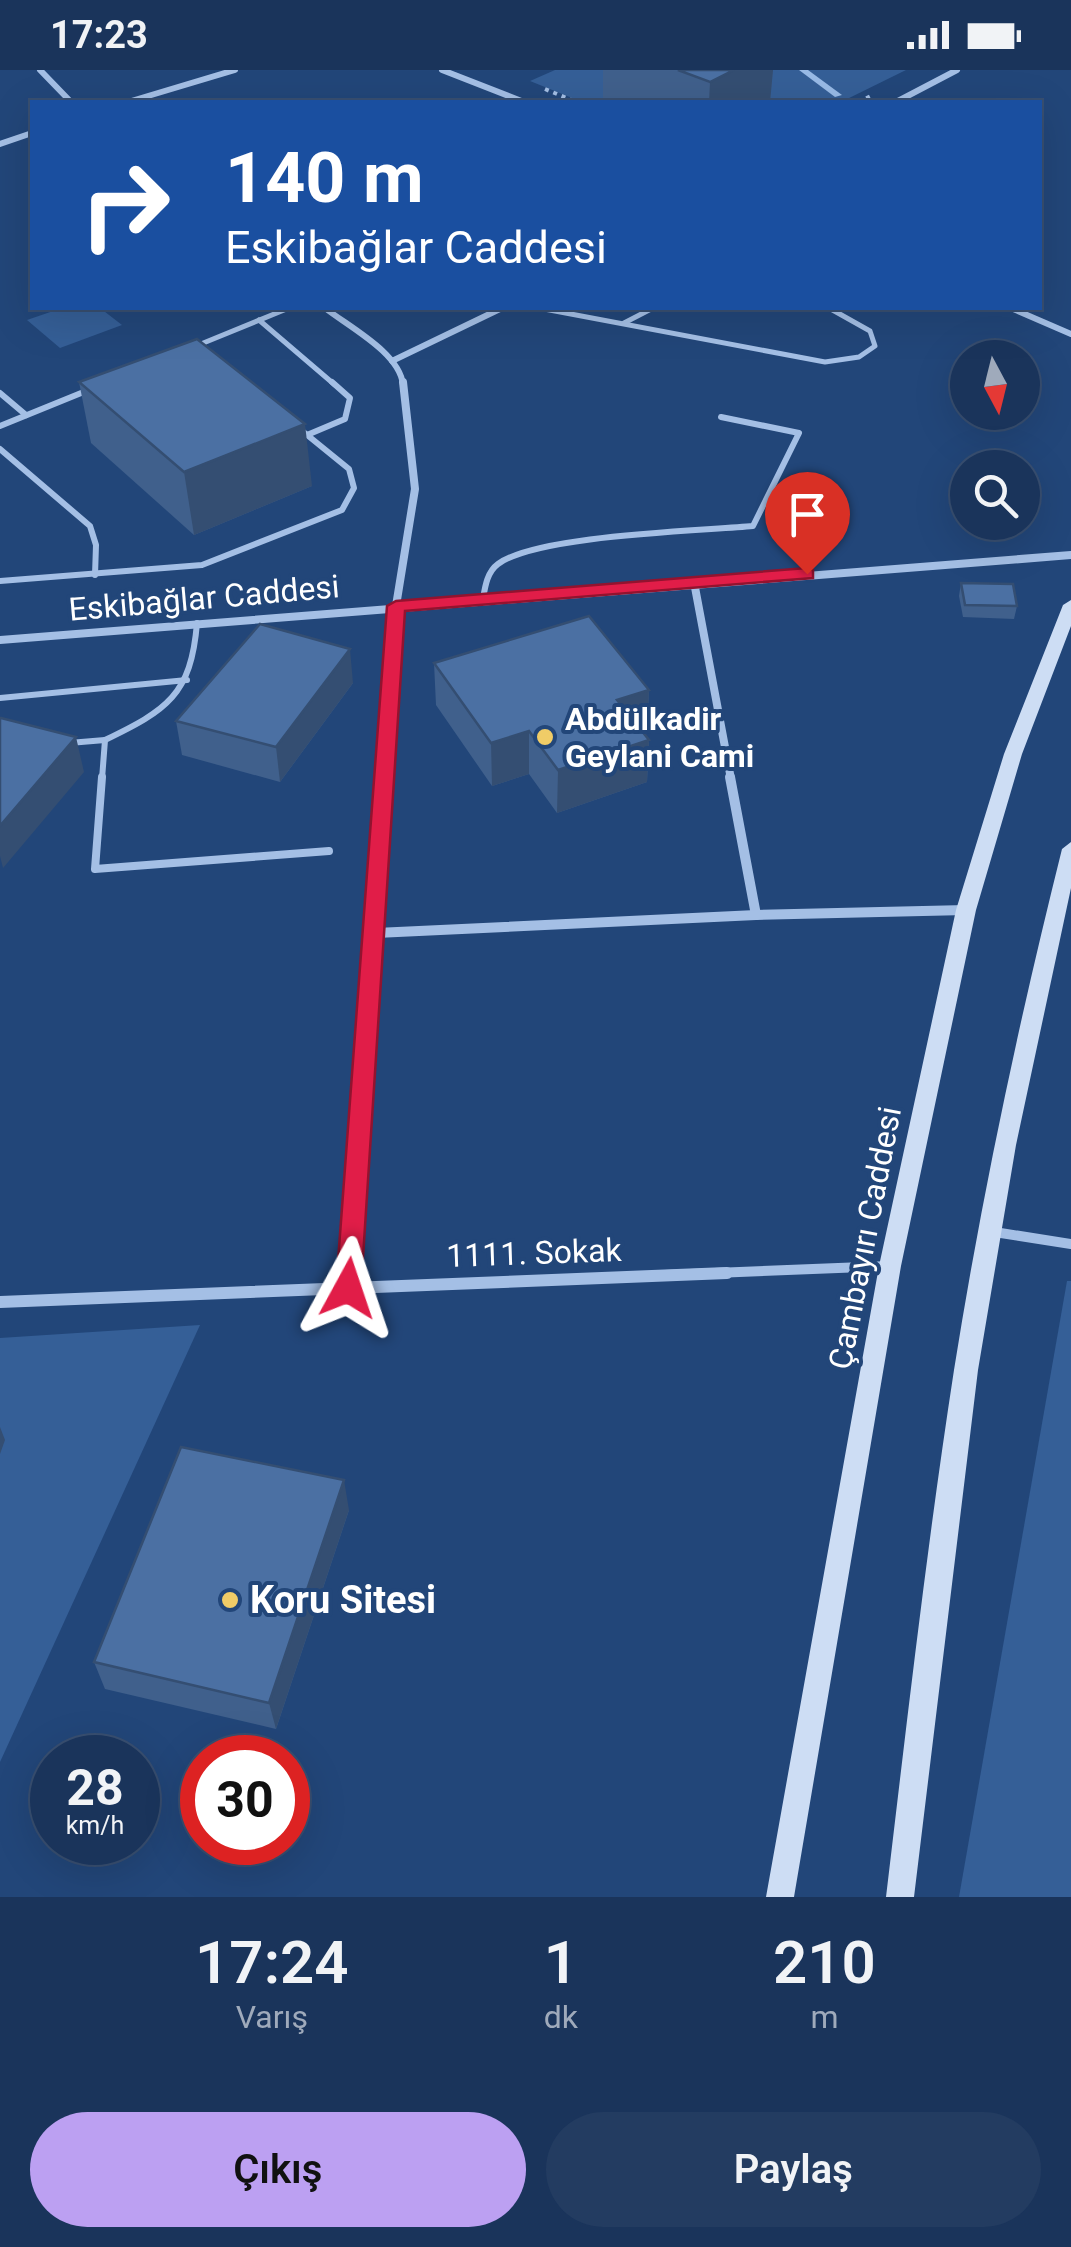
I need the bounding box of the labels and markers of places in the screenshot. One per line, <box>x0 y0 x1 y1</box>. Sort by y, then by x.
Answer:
pin <box>765 472 850 575</box>
place label: Abdülkadir Geylani Cami <box>565 700 754 775</box>
marker: Abdülkadir Geylani Cami <box>534 726 556 748</box>
place label: Koru Sitesi <box>250 1578 436 1622</box>
marker: Koru Sitesi <box>219 1589 241 1611</box>

